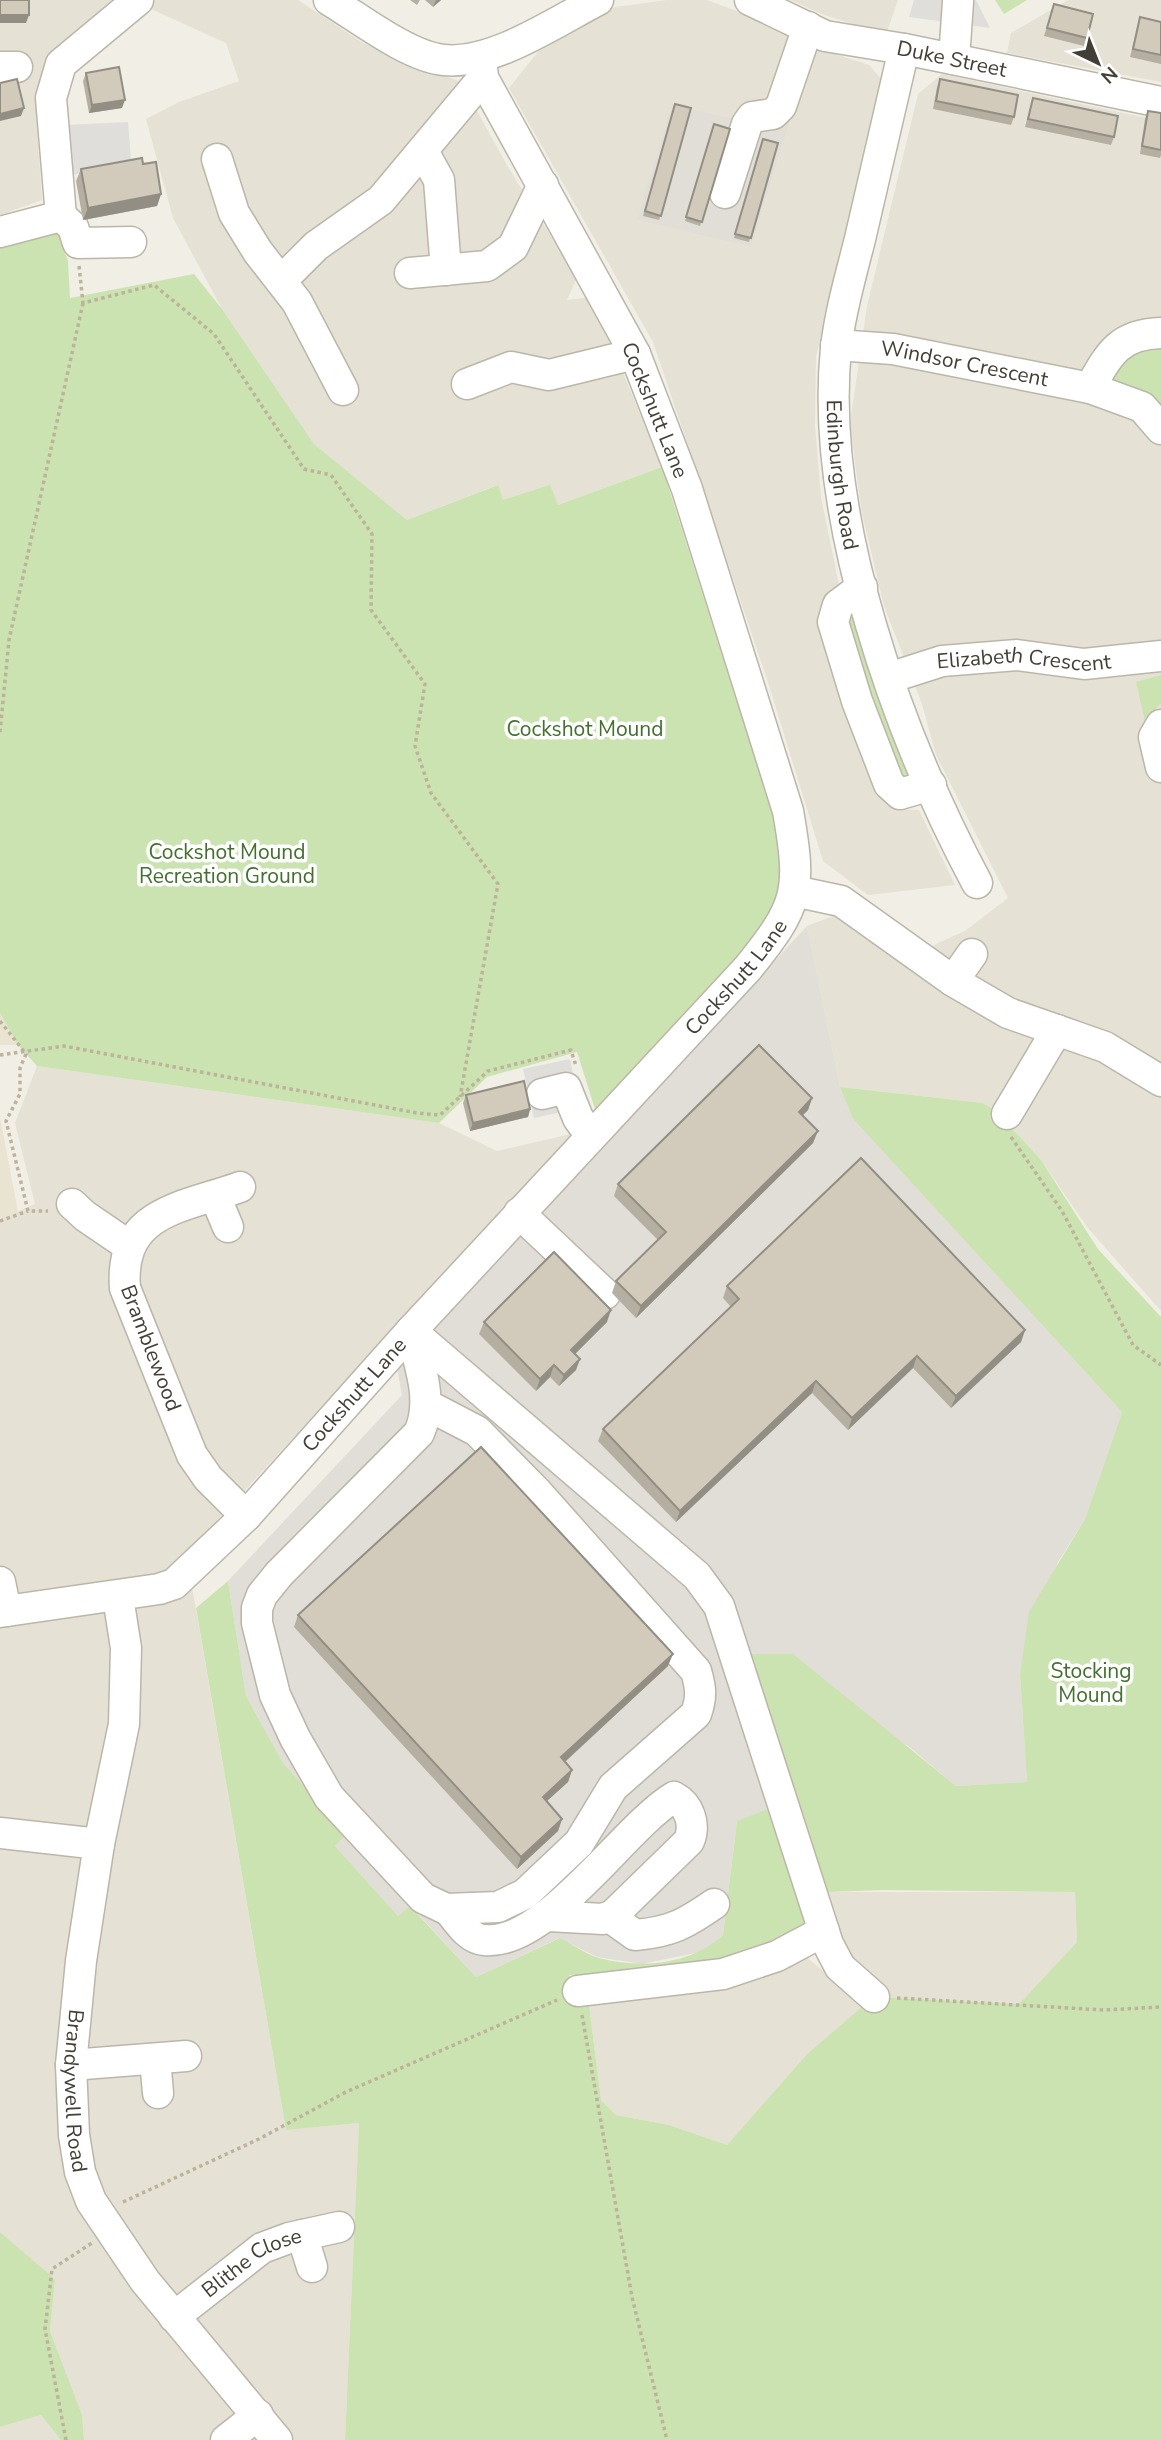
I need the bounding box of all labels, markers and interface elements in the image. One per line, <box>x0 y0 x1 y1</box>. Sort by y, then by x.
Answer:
north arrow <box>1063 28 1133 98</box>
street label: Duke Street <box>894 34 1010 84</box>
text: N <box>1095 60 1123 89</box>
street label: Windsor Crescent <box>880 334 1051 393</box>
street label: Cockshutt Lane <box>615 338 695 482</box>
street label: Edinburgh Road <box>820 399 865 552</box>
street label: Elizabeth Crescent <box>936 640 1113 678</box>
park label: Cockshot Mound <box>506 715 664 743</box>
park label: Cockshot Mound Recreation Ground <box>139 838 315 890</box>
street label: Cockshutt Lane <box>679 914 794 1041</box>
street label: Bramblewood <box>114 1281 188 1415</box>
street label: Cockshutt Lane <box>296 1331 413 1458</box>
park label: Stocking Mound <box>1050 1657 1132 1709</box>
street label: Brandywell Road <box>57 2008 94 2174</box>
street label: Blithe Close <box>196 2222 304 2304</box>

